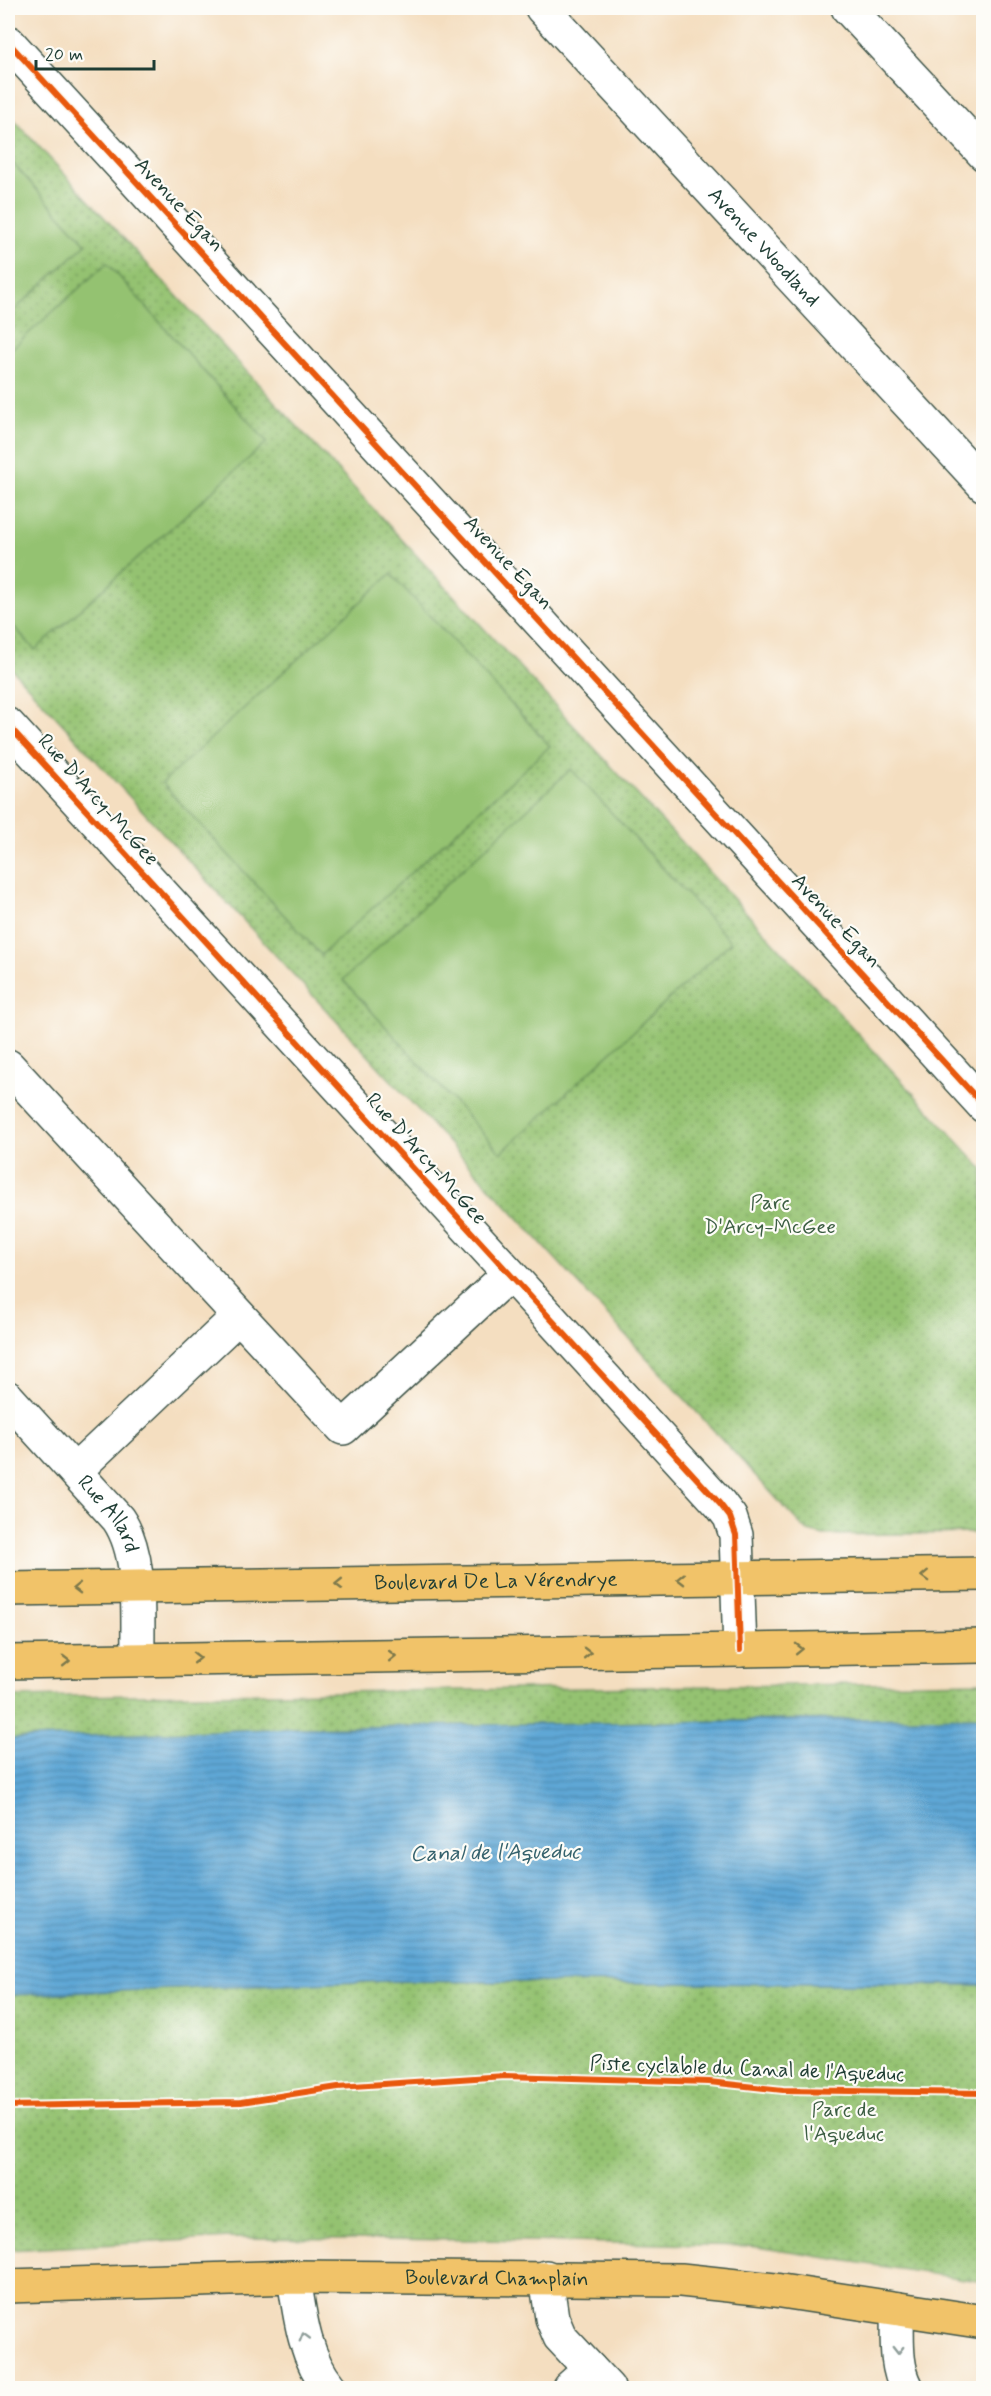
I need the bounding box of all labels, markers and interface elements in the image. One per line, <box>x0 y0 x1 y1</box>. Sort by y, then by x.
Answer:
scale bar <box>36 33 154 71</box>
text: 20 m <box>45 43 83 67</box>
street label: Avenue Egan <box>128 152 230 258</box>
street label: Avenue Woodland <box>701 181 826 313</box>
street label: Avenue Egan <box>457 510 559 616</box>
street label: Rue D'Arcy-McGee <box>31 728 165 872</box>
street label: Avenue Egan <box>785 868 887 974</box>
street label: Rue D'Arcy-McGee <box>359 1087 493 1231</box>
park label: Parc D'Arcy-McGee <box>704 1189 836 1241</box>
street label: Rue Allard <box>71 1469 145 1556</box>
street label: Boulevard De La Vérendrye <box>374 1566 618 1597</box>
one-way arrow <box>921 1569 930 1582</box>
one-way arrow <box>676 1572 685 1585</box>
one-way arrow <box>334 1578 343 1590</box>
one-way arrow <box>73 1582 82 1594</box>
one-way arrow <box>794 1643 803 1655</box>
one-way arrow <box>582 1647 591 1659</box>
one-way arrow <box>387 1650 396 1662</box>
one-way arrow <box>192 1652 201 1665</box>
one-way arrow <box>61 1654 70 1667</box>
water label: Canal de l'Aqueduc <box>410 1837 582 1868</box>
street label: Piste cyclable du Canal de l'Aqueduc <box>589 2050 905 2088</box>
park label: Parc de l'Aqueduc <box>804 2096 884 2148</box>
street label: Boulevard Champlain <box>405 2264 589 2293</box>
one-way arrow <box>299 2332 311 2343</box>
one-way arrow <box>892 2345 904 2354</box>

